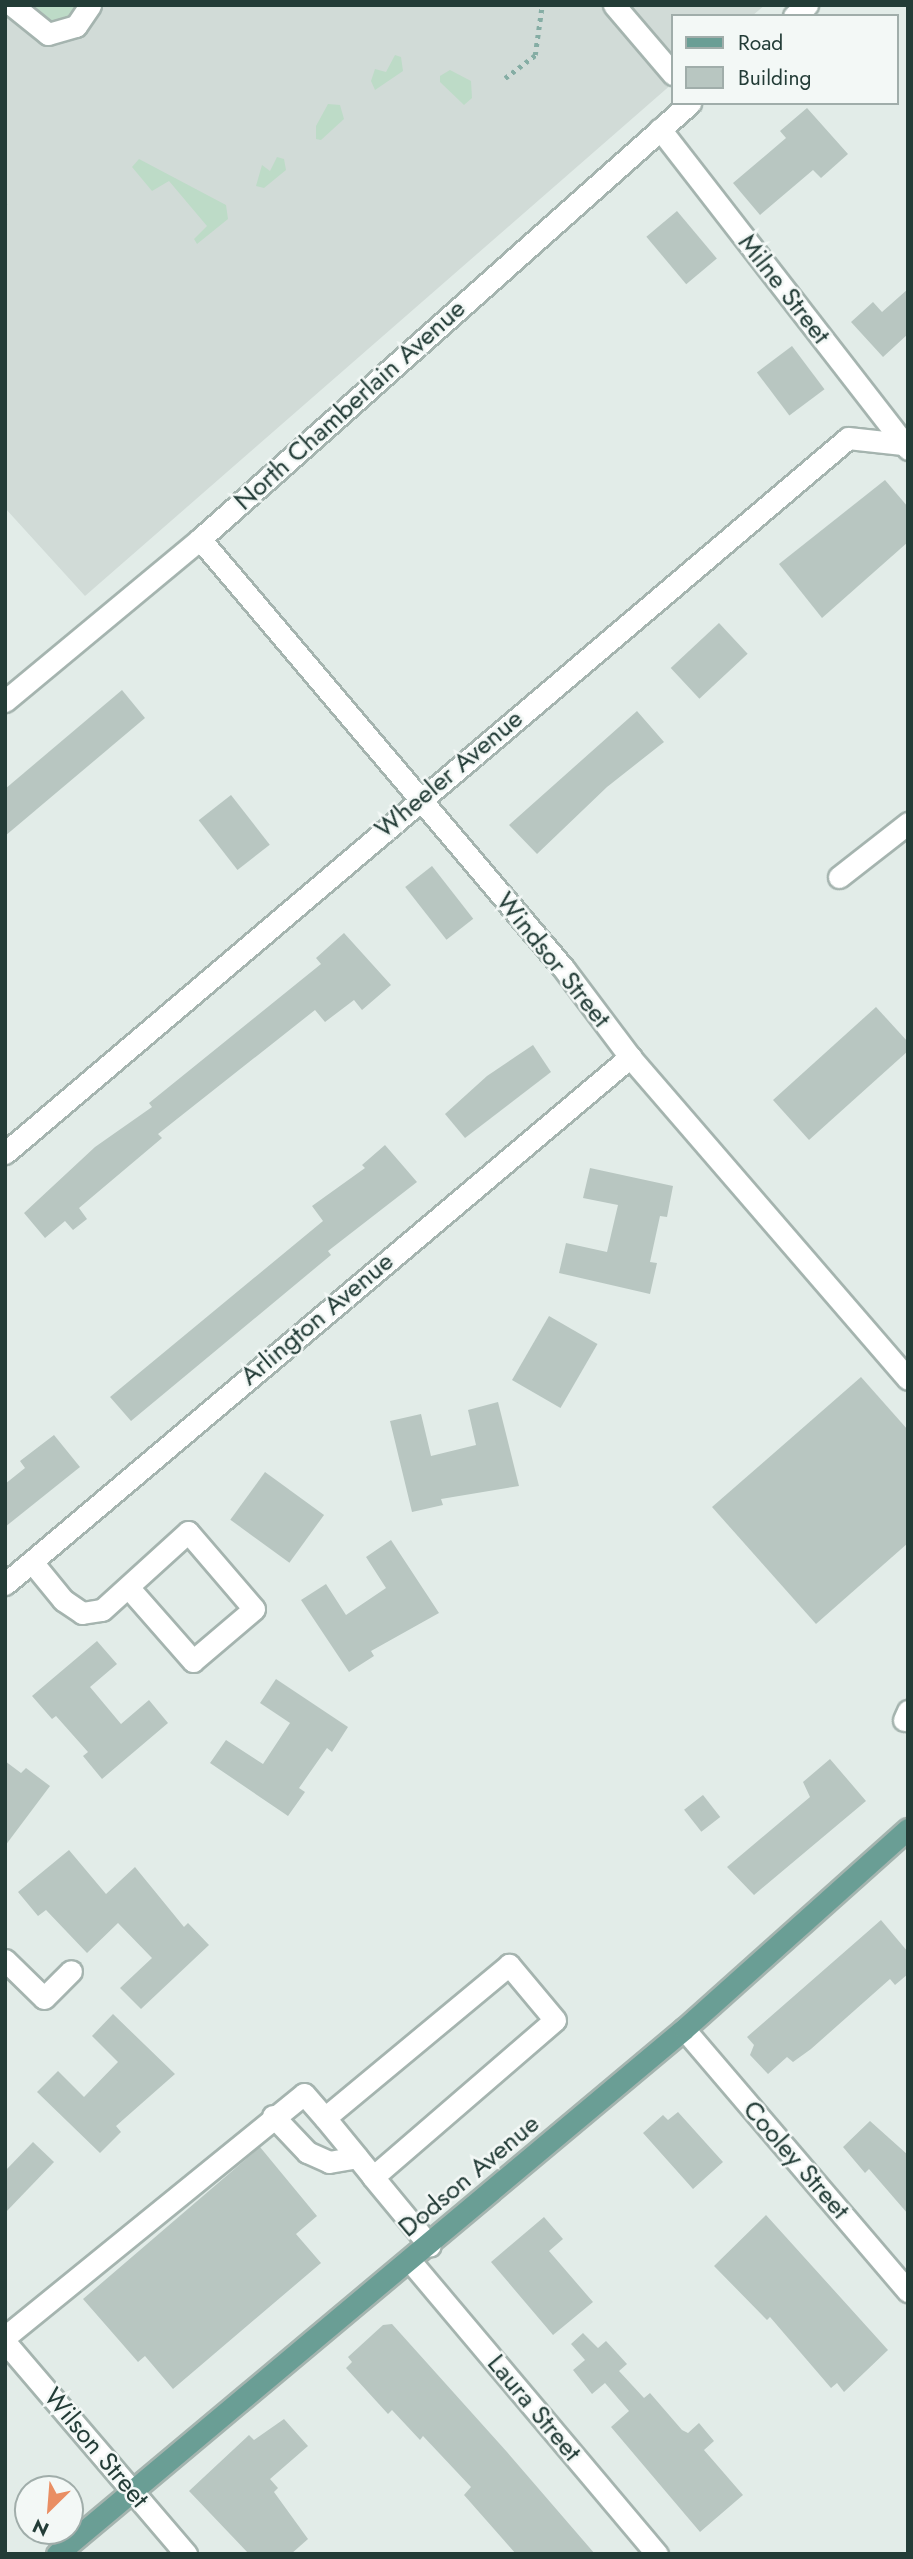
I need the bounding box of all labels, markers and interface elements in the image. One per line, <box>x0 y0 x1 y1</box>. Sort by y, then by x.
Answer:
legend <box>671 14 899 105</box>
text: Road <box>738 28 783 58</box>
text: Building <box>738 63 811 93</box>
street label: Milne Street <box>731 228 837 350</box>
street label: North Chamberlain Avenue <box>228 293 472 517</box>
street label: Wheeler Avenue <box>369 703 529 845</box>
street label: Windsor Street <box>489 886 617 1034</box>
street label: Arlington Avenue <box>234 1246 400 1392</box>
street label: Cooley Street <box>736 2094 856 2226</box>
street label: Dodson Avenue <box>392 2108 546 2244</box>
street label: Laura Street <box>481 2349 587 2467</box>
street label: Wilson Street <box>37 2382 155 2514</box>
north arrow <box>14 2475 84 2545</box>
text: N <box>28 2512 53 2543</box>

